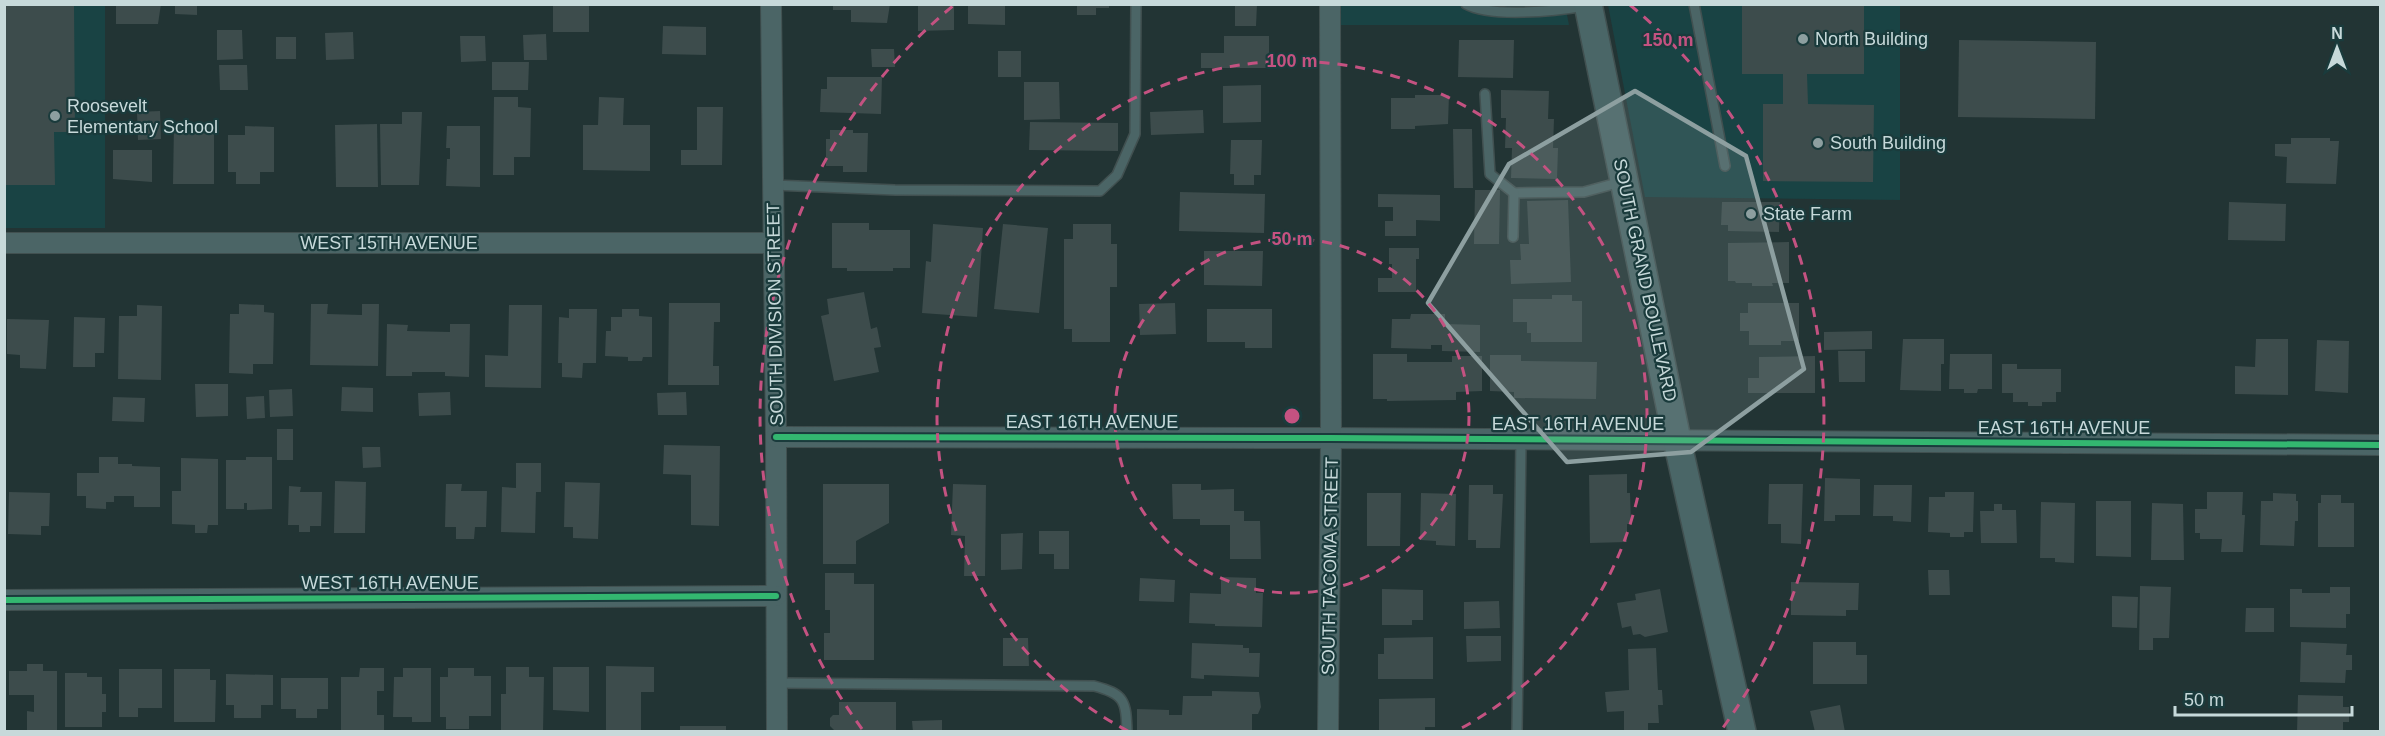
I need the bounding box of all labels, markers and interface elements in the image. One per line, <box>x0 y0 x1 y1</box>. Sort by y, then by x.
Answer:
north arrow <box>2307 18 2367 78</box>
text: N <box>2331 25 2343 42</box>
place label: North Building <box>1815 29 1928 49</box>
text: 150 m <box>1642 30 1694 50</box>
marker: North Building <box>1796 32 1810 46</box>
text: 100 m <box>1266 51 1318 71</box>
place label: Roosevelt Elementary School <box>67 96 218 137</box>
marker: Roosevelt Elementary School <box>48 109 62 123</box>
place label: South Building <box>1830 133 1946 153</box>
marker: South Building <box>1811 136 1825 150</box>
street label: SOUTH GRAND BOULEVARD <box>1609 157 1681 403</box>
street label: SOUTH DIVISION STREET <box>763 202 787 426</box>
place label: State Farm <box>1763 204 1852 224</box>
marker: State Farm <box>1744 207 1758 221</box>
text: 50 m <box>1271 229 1313 249</box>
street label: WEST 15TH AVENUE <box>300 233 478 253</box>
centre of rings <box>1282 406 1302 426</box>
street label: EAST 16TH AVENUE <box>1006 412 1178 432</box>
street label: EAST 16TH AVENUE <box>1492 414 1664 434</box>
street label: EAST 16TH AVENUE <box>1978 418 2150 438</box>
street label: SOUTH TACOMA STREET <box>1318 457 1342 675</box>
street label: WEST 16TH AVENUE <box>301 573 479 593</box>
scale bar <box>2175 679 2352 717</box>
text: 50 m <box>2184 690 2224 710</box>

